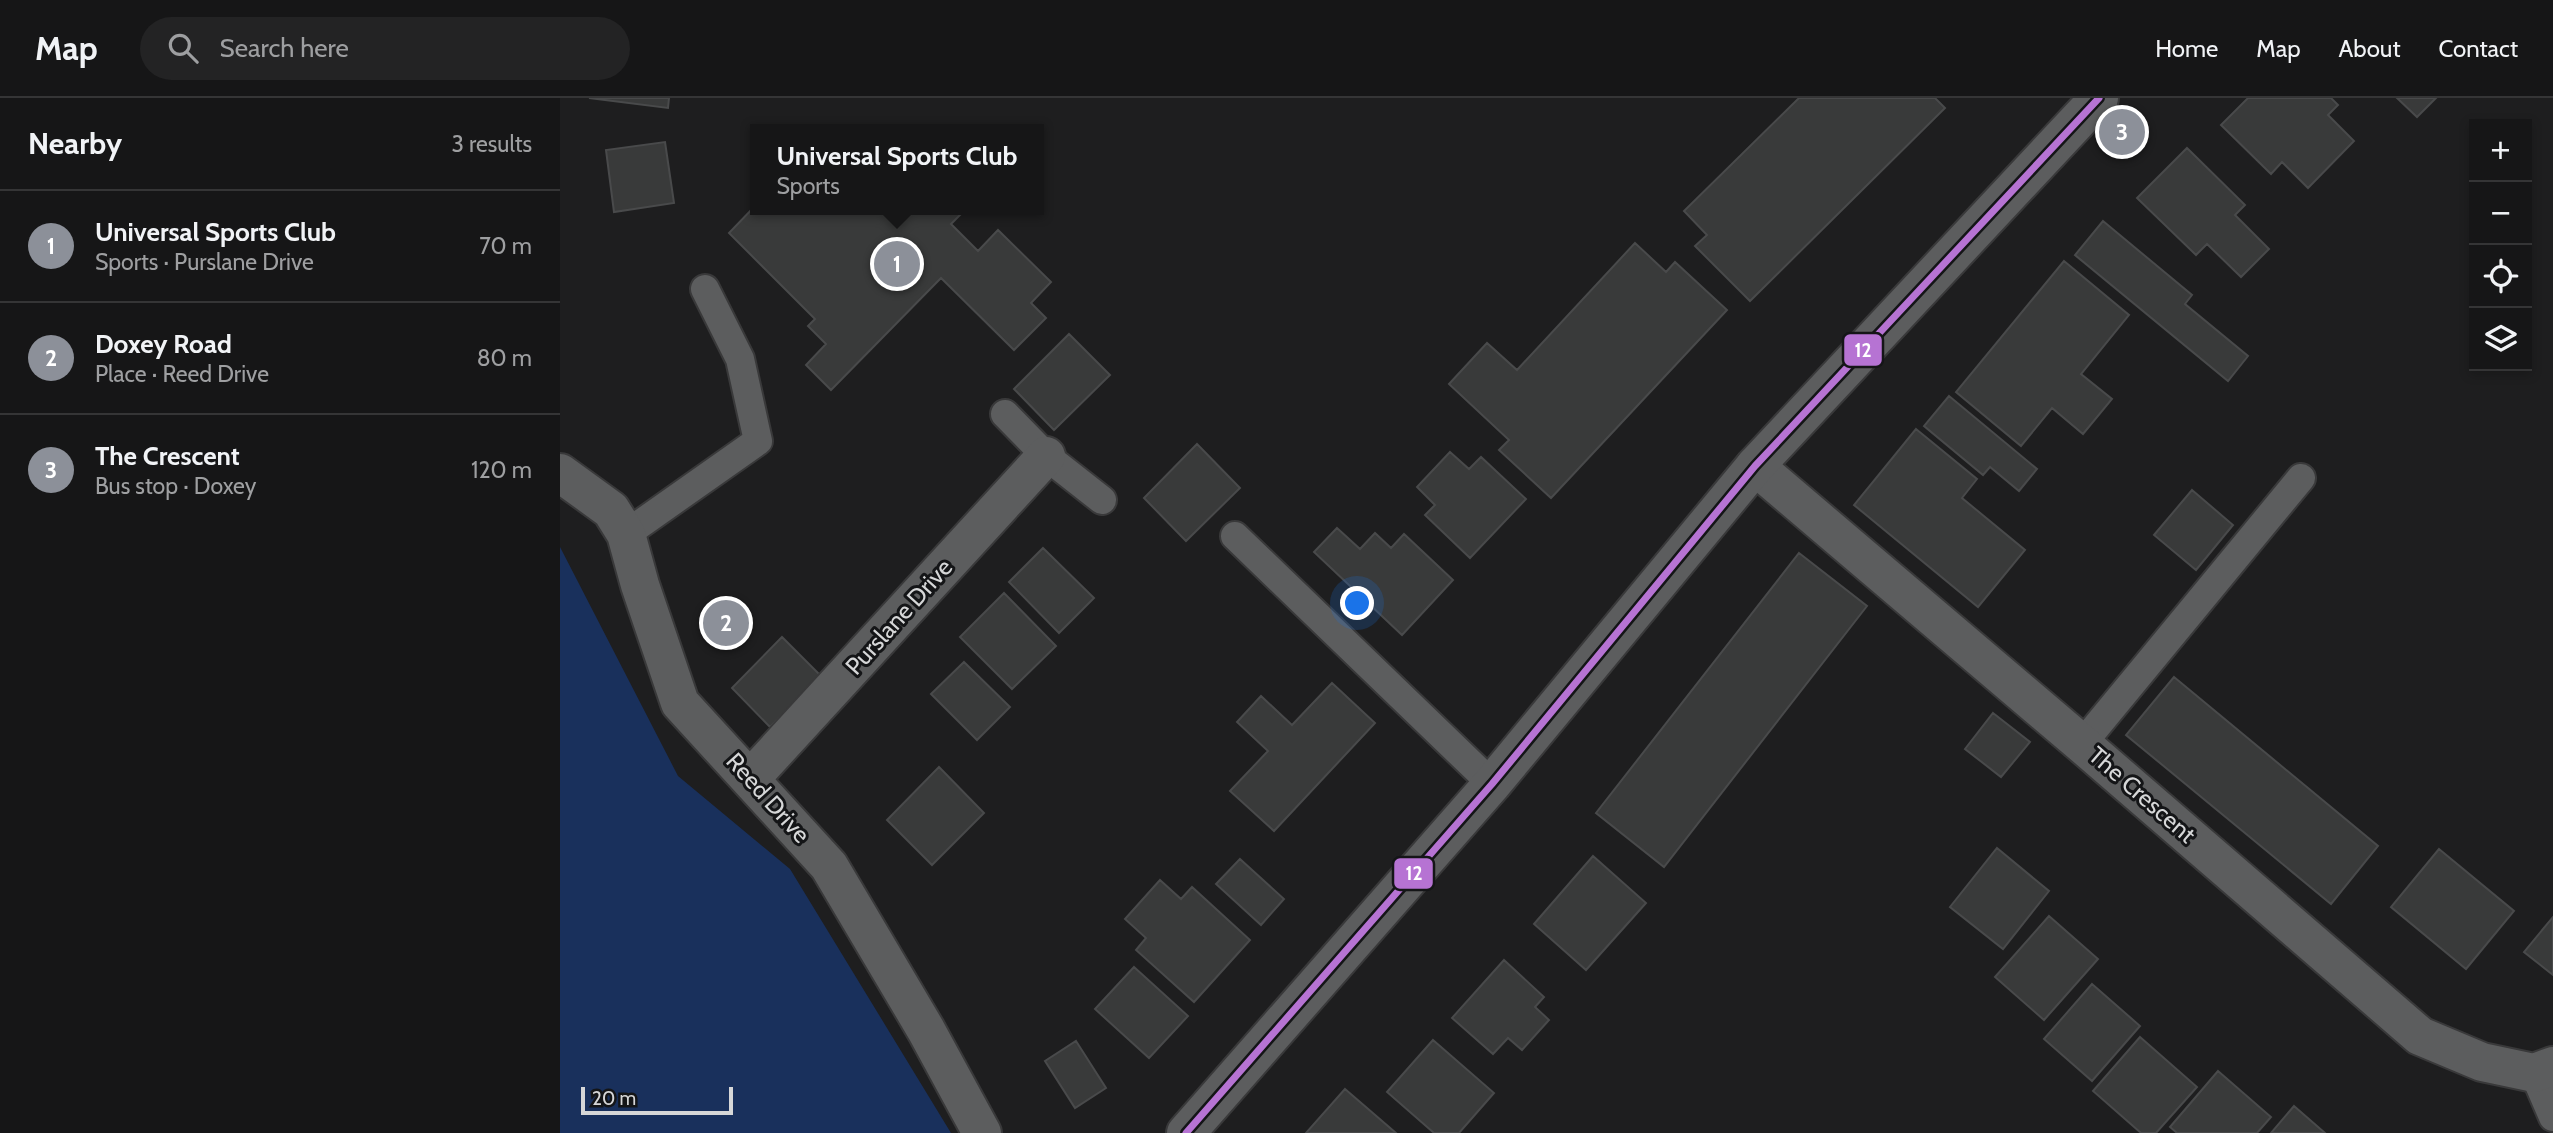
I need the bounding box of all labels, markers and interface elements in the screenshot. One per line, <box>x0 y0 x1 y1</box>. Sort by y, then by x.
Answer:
search box <box>140 17 630 80</box>
text: Map <box>35 28 98 68</box>
icon: search <box>164 29 202 67</box>
text: Search here <box>220 32 349 64</box>
text: Home <box>2155 34 2218 63</box>
text: Map <box>2256 34 2301 63</box>
text: About <box>2339 34 2401 63</box>
text: Contact <box>2439 34 2518 63</box>
pin: 3 <box>2099 106 2145 158</box>
map controls <box>2469 119 2532 371</box>
button: + <box>2469 119 2532 182</box>
popup <box>750 124 1044 215</box>
text: Nearby <box>28 125 122 162</box>
text: 3 results <box>451 130 532 158</box>
text: Universal Sports Club <box>777 140 1017 172</box>
text: Sports <box>777 172 840 200</box>
button: − <box>2469 182 2532 245</box>
text: Universal Sports Club <box>95 216 336 248</box>
text: 1 <box>47 232 55 260</box>
text: 70 m <box>479 232 532 260</box>
pin: 1 <box>874 238 920 290</box>
button: locate <box>2469 245 2532 308</box>
text: Sports · Purslane Drive <box>95 248 314 276</box>
button: layers <box>2469 308 2532 371</box>
text: Doxey Road <box>95 328 232 360</box>
line badge: 12 <box>1843 333 1883 367</box>
text: 12 <box>1854 339 1872 362</box>
text: 2 <box>45 344 57 372</box>
text: 80 m <box>477 344 532 372</box>
text: Place · Reed Drive <box>95 360 269 388</box>
text: The Crescent <box>95 440 240 472</box>
text: 3 <box>45 456 57 484</box>
text: 120 m <box>471 456 532 484</box>
text: Bus stop · Doxey <box>95 472 256 500</box>
street label: Purslane Drive <box>839 553 958 681</box>
your location <box>1340 586 1374 620</box>
pin: 2 <box>703 597 749 649</box>
street label: The Crescent <box>2083 740 2202 849</box>
street label: Reed Drive <box>720 747 816 849</box>
line badge: 12 <box>1393 857 1434 890</box>
text: 12 <box>1405 862 1423 885</box>
scale bar <box>581 1084 733 1116</box>
text: 20 m <box>592 1087 636 1110</box>

